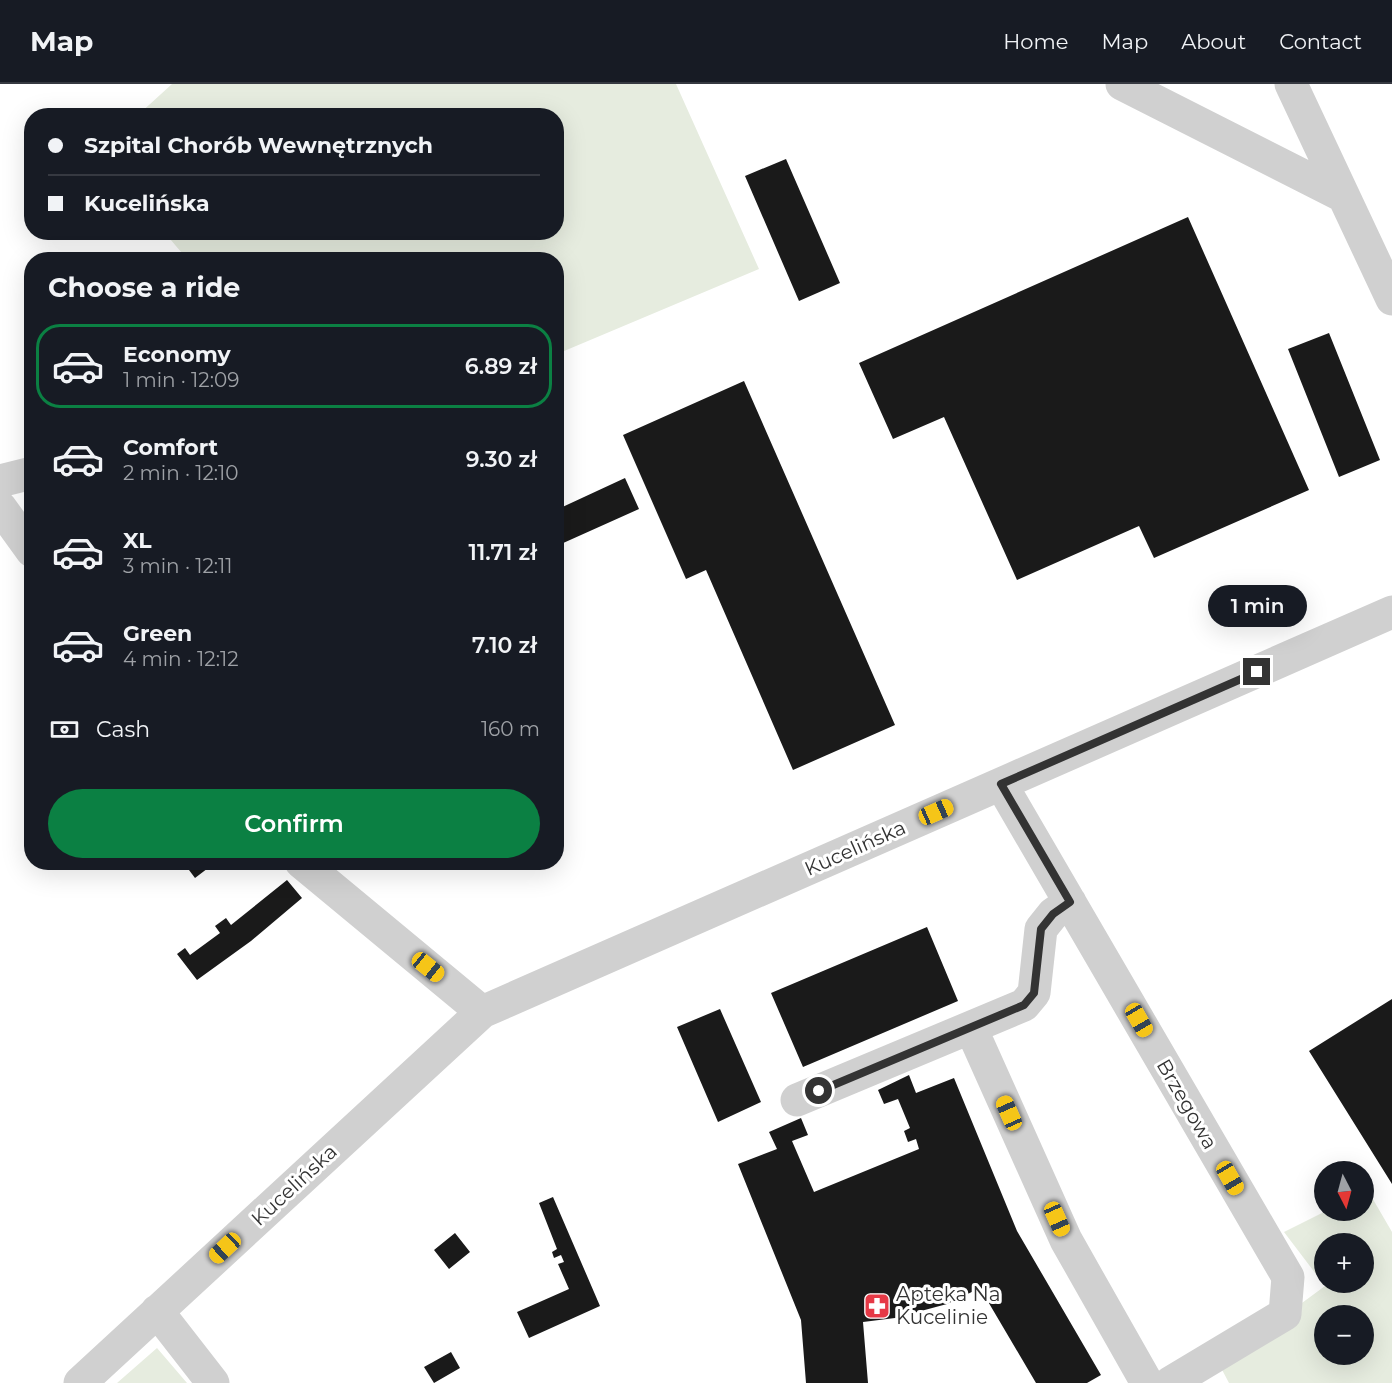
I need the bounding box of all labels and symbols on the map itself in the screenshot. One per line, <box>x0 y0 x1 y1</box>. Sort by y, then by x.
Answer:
callout: 1 min <box>1208 585 1306 627</box>
route end <box>1243 658 1270 685</box>
car <box>916 796 956 828</box>
street label: Kucelińska <box>801 815 909 881</box>
car <box>408 949 448 985</box>
car <box>1122 1000 1156 1040</box>
street label: Brzegowa <box>1152 1055 1222 1153</box>
route start <box>805 1077 832 1104</box>
car <box>993 1093 1025 1133</box>
street label: Kucelińska <box>246 1139 342 1231</box>
car <box>1213 1158 1247 1198</box>
north arrow <box>1314 1161 1374 1221</box>
car <box>1041 1199 1073 1239</box>
car <box>206 1229 244 1267</box>
place label: Apteka Na Kucelinie <box>896 1282 1001 1329</box>
pharmacy icon: Apteka Na Kucelinie <box>862 1291 892 1321</box>

